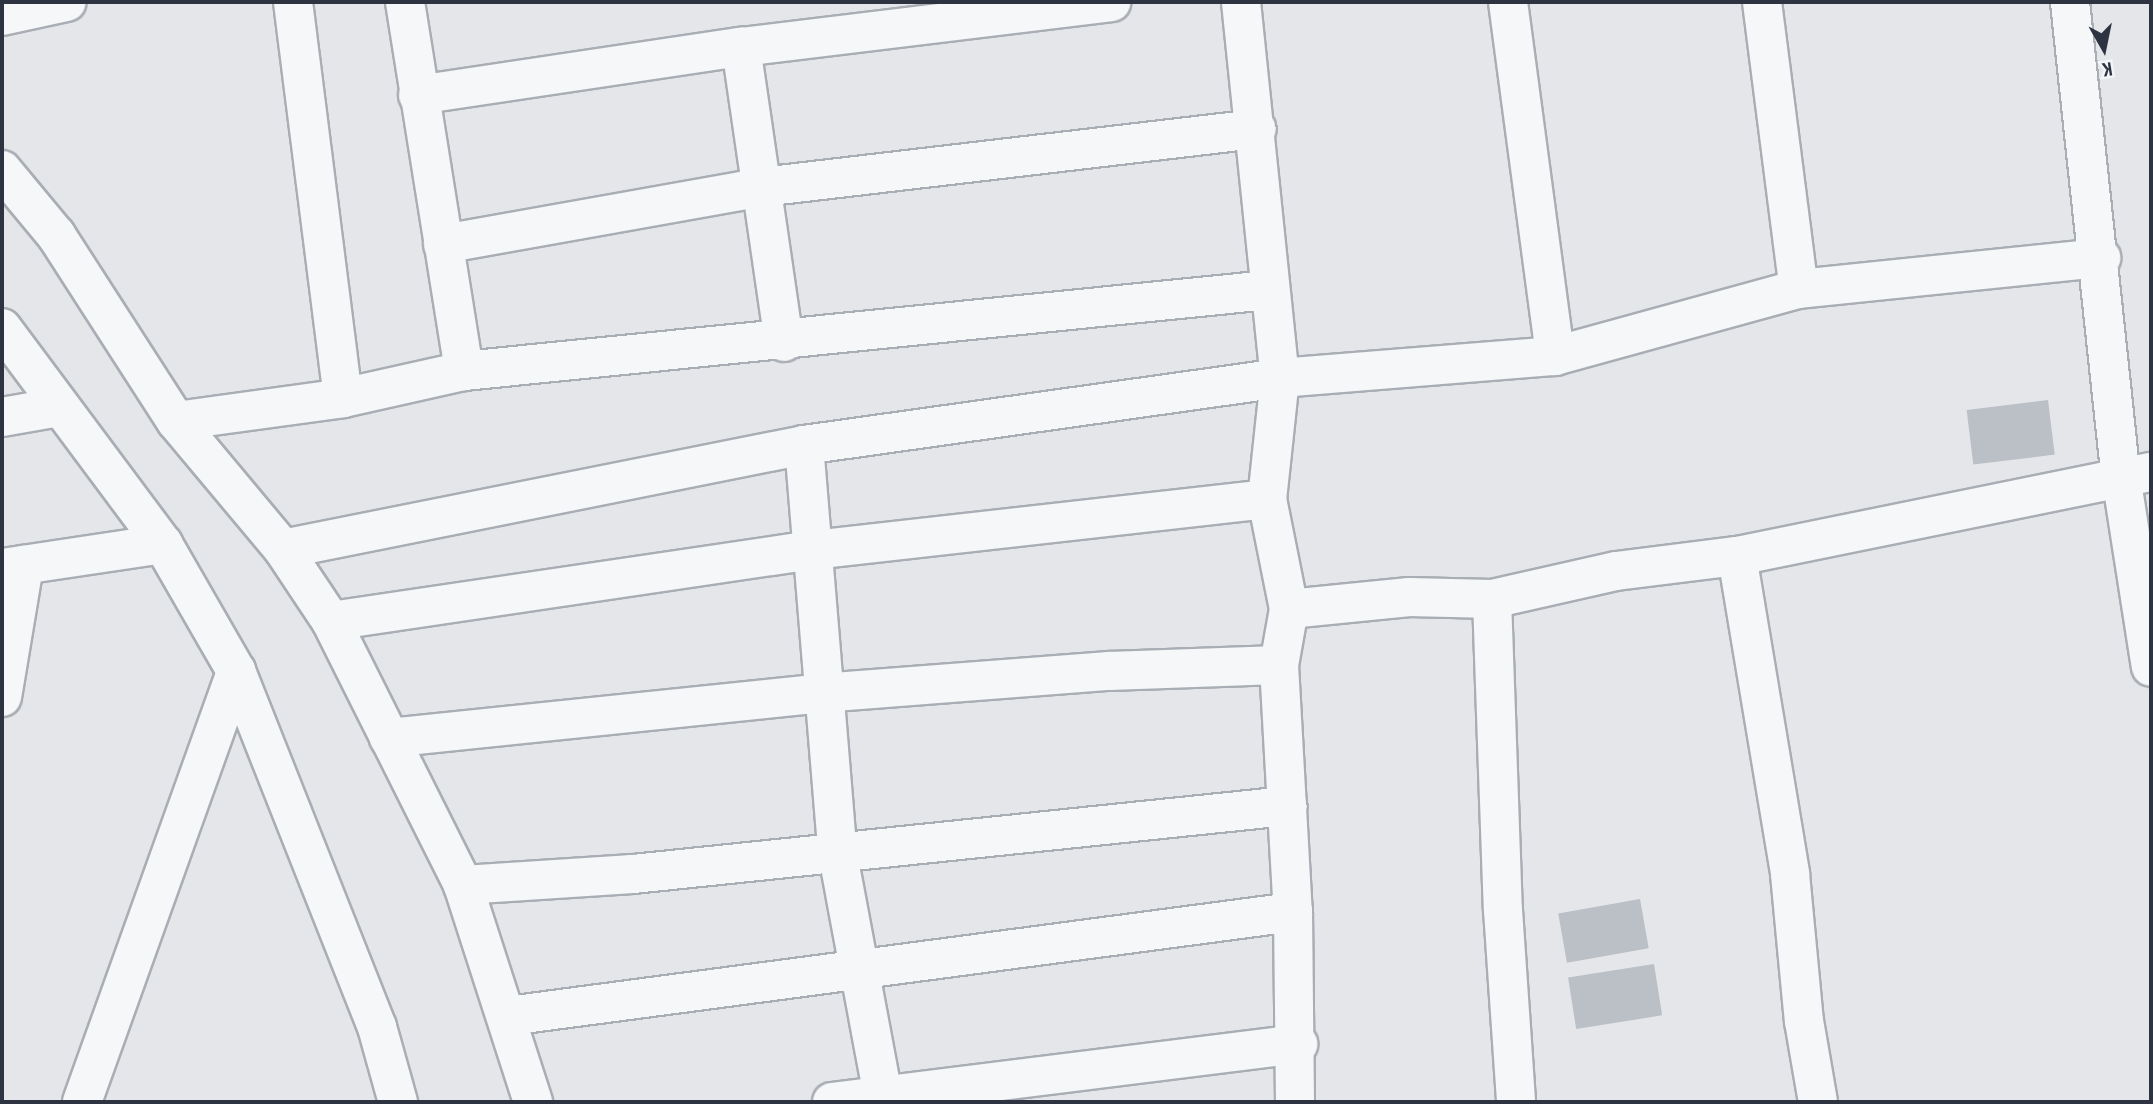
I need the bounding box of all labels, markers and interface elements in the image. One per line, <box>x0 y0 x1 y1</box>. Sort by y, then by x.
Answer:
north arrow <box>2069 14 2139 84</box>
text: K <box>2101 57 2114 82</box>

